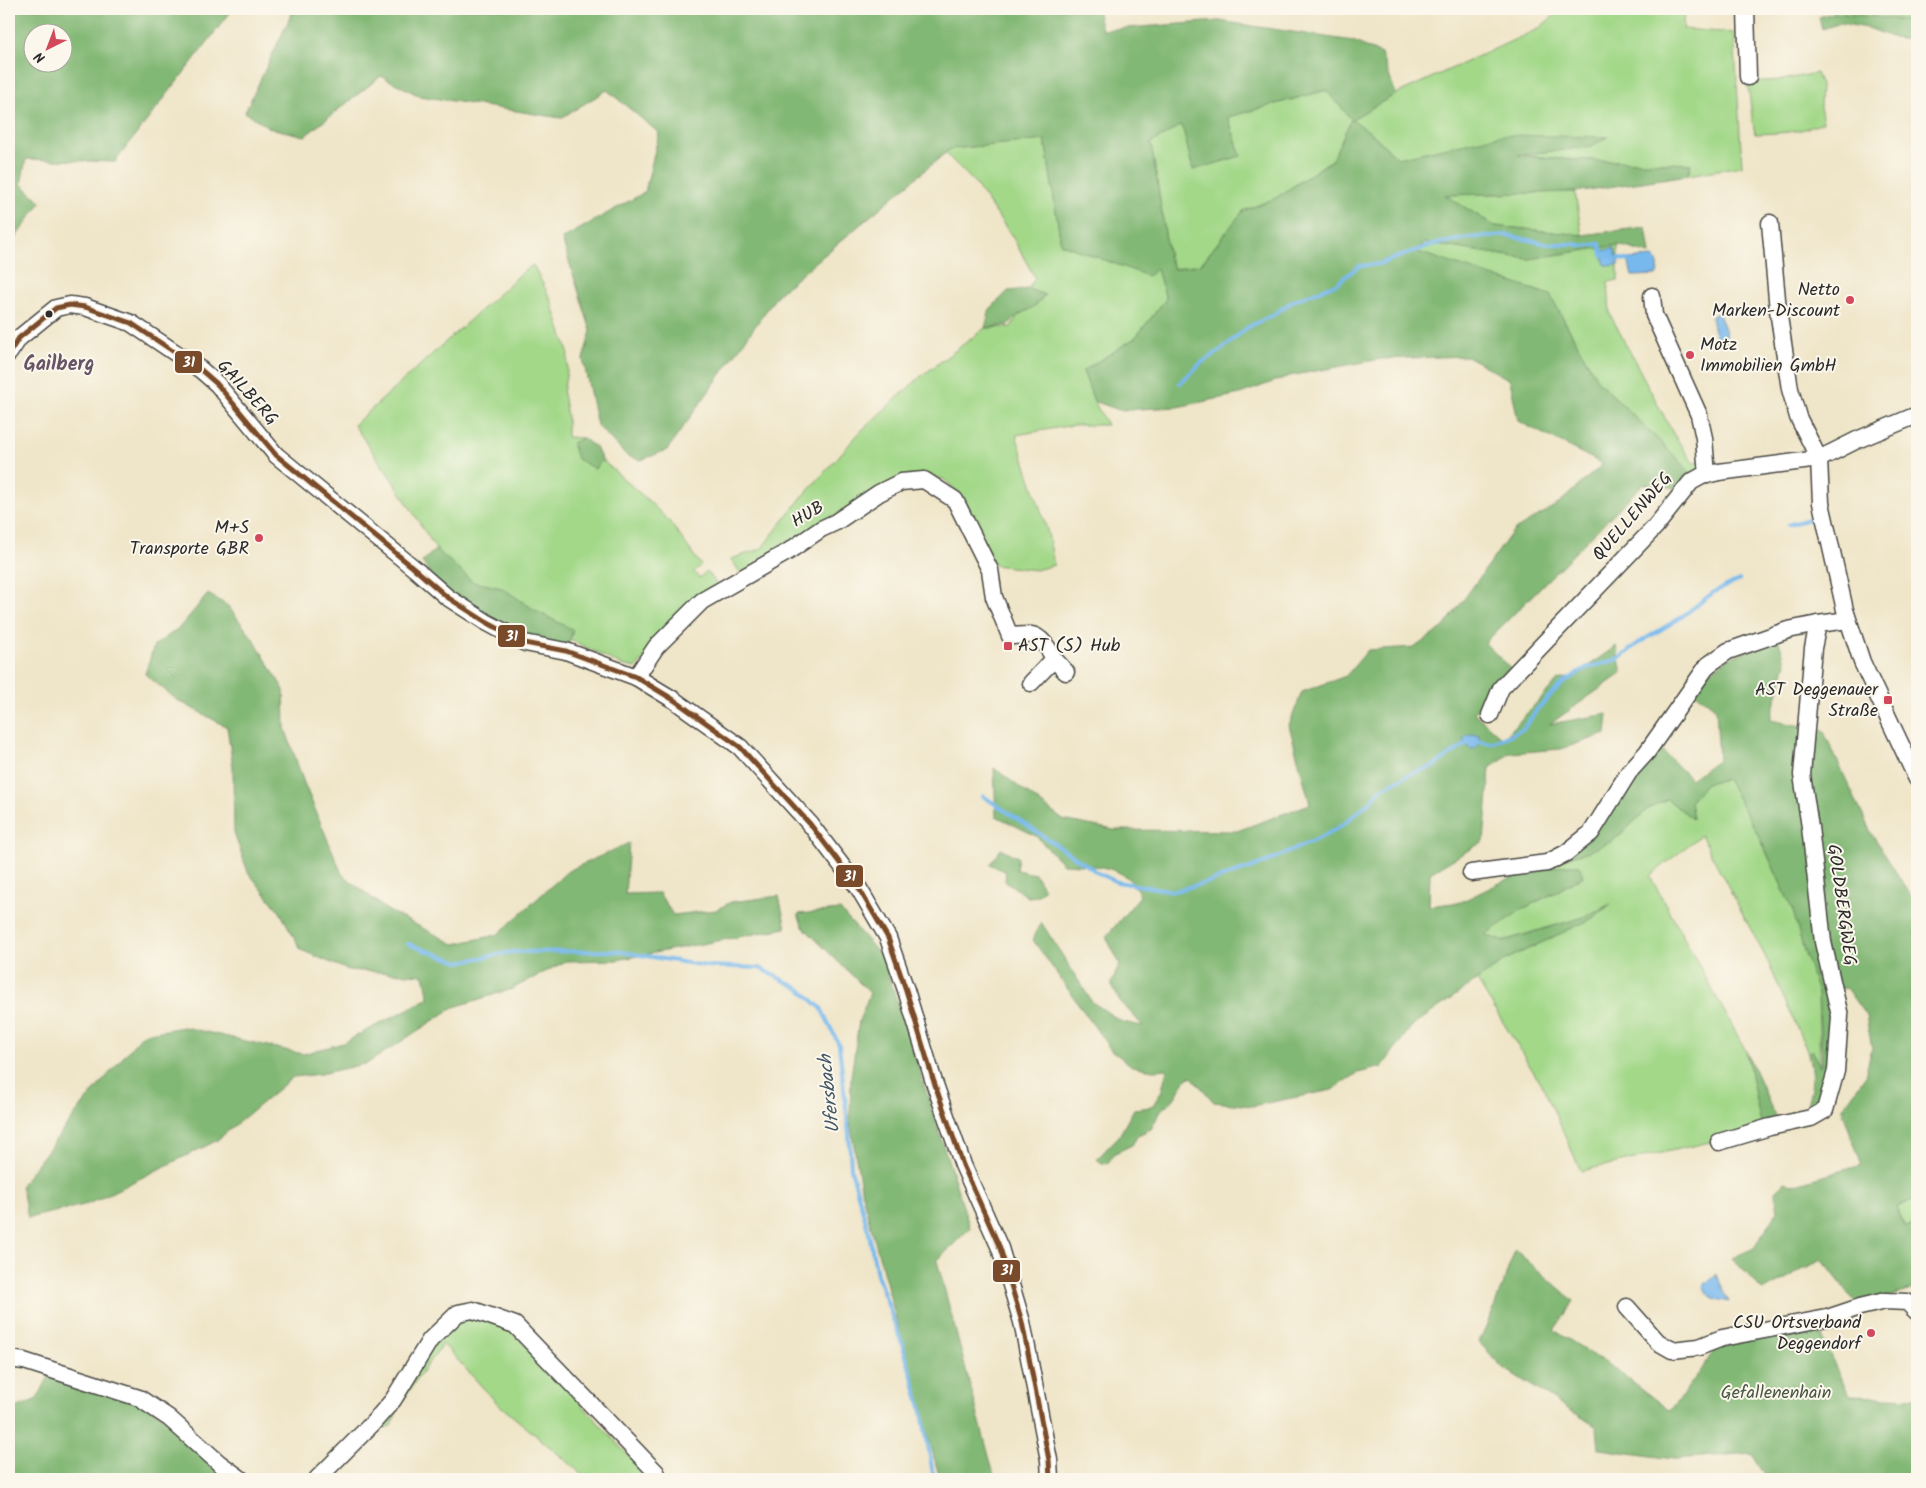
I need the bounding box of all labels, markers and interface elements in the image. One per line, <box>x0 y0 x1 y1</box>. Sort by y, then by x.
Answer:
north arrow <box>22 22 72 72</box>
text: N <box>29 46 51 68</box>
place label: Netto Marken-Discount <box>1712 276 1841 326</box>
marker: Netto Marken-Discount <box>1844 294 1856 306</box>
unlabelled marker <box>44 309 54 319</box>
place label: Motz Immobilien GmbH <box>1700 331 1837 381</box>
district label: Gailberg <box>24 349 94 381</box>
marker: Motz Immobilien GmbH <box>1684 349 1696 361</box>
line badge: 31 <box>174 350 203 374</box>
text: 31 <box>182 352 196 374</box>
street label: GAILBERG <box>209 353 285 433</box>
street label: QUELLENWEG <box>1586 466 1680 568</box>
street label: HUB <box>786 494 830 536</box>
place label: M+S Transporte GBR <box>130 514 249 564</box>
marker: M+S Transporte GBR <box>253 532 265 544</box>
line badge: 31 <box>497 624 526 648</box>
text: 31 <box>505 626 519 648</box>
place label: AST (S) Hub <box>1018 632 1121 661</box>
marker: AST (S) Hub <box>1002 640 1014 652</box>
place label: AST Deggenauer Straße <box>1755 676 1879 726</box>
marker: AST Deggenauer Straße <box>1882 694 1894 706</box>
street label: GOLDBERGWEG <box>1818 842 1864 968</box>
line badge: 31 <box>835 864 864 888</box>
text: 31 <box>843 866 857 888</box>
water label: Ufersbach <box>811 1051 849 1135</box>
line badge: 31 <box>992 1259 1021 1283</box>
text: 31 <box>1000 1260 1014 1282</box>
place label: CSU Ortsverband Deggendorf <box>1733 1309 1863 1359</box>
marker: CSU Ortsverband Deggendorf <box>1865 1327 1877 1339</box>
park label: Gefallenenhain <box>1721 1379 1831 1408</box>

